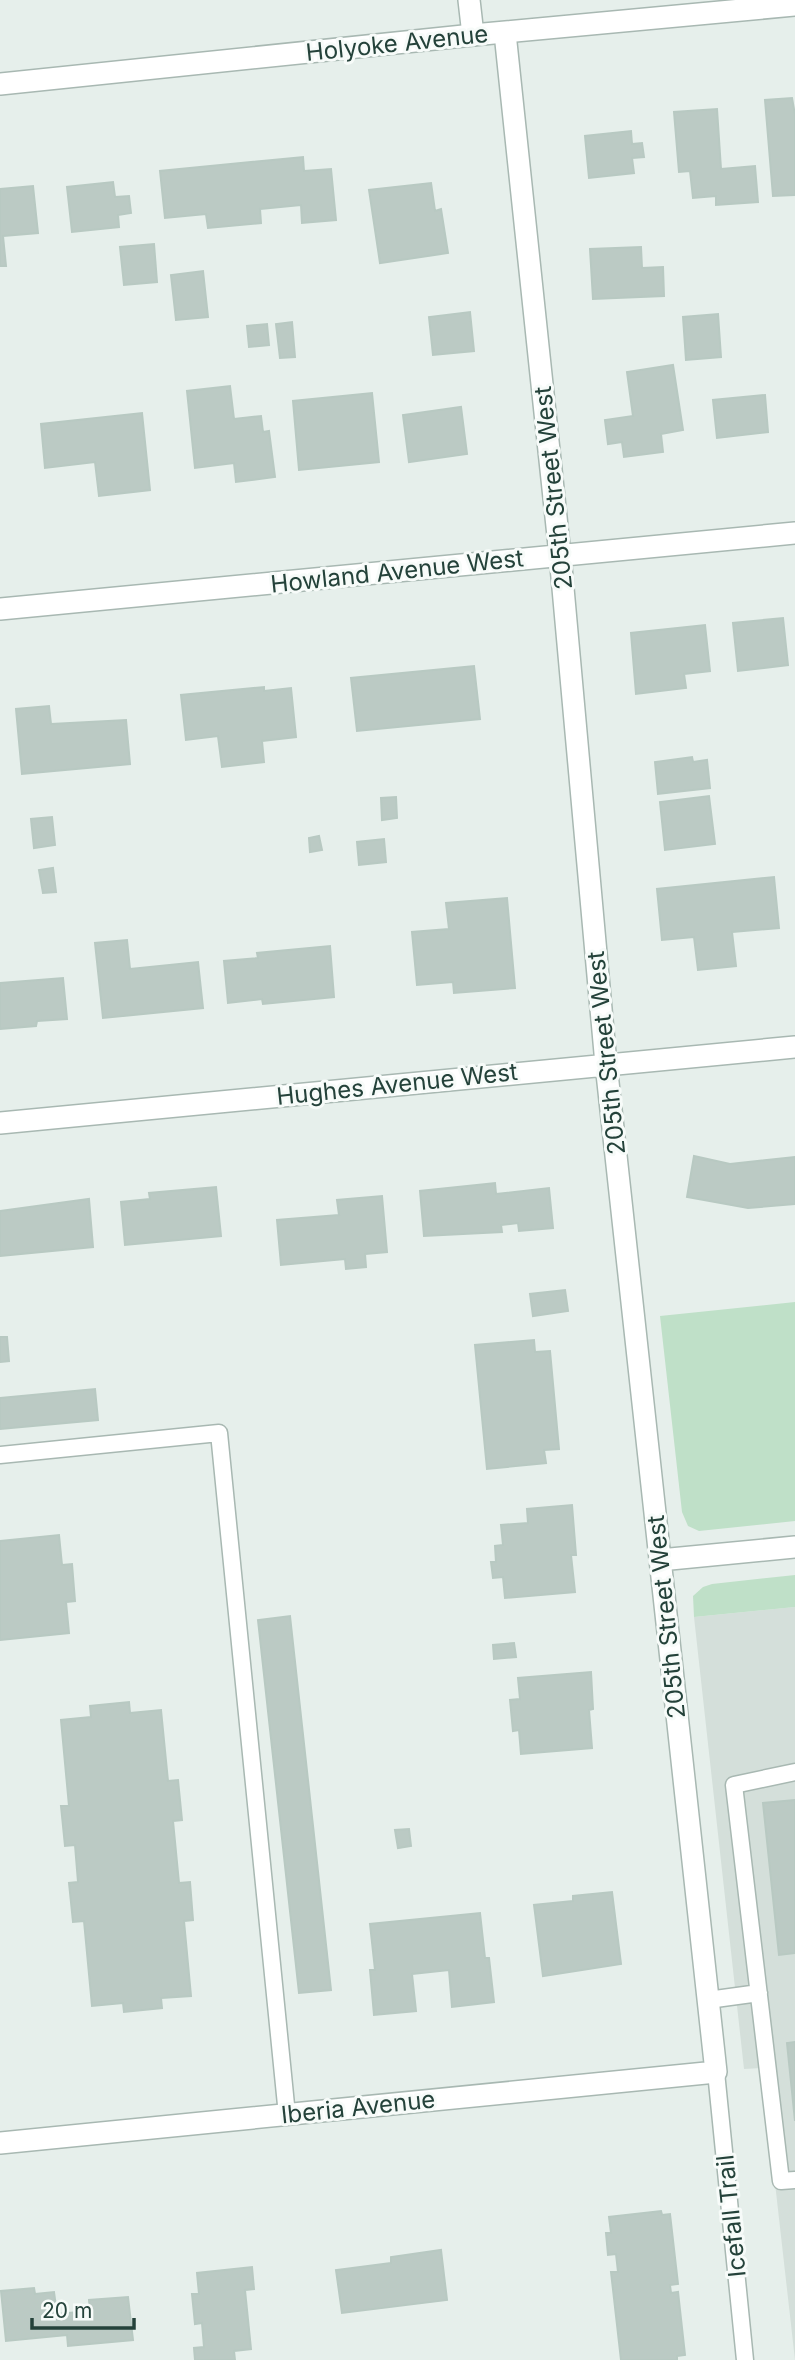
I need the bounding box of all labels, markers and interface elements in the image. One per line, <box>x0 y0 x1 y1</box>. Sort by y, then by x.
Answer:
street label: Holyoke Avenue <box>304 19 490 67</box>
street label: 205th Street West <box>528 385 578 591</box>
street label: Howland Avenue West <box>269 543 525 599</box>
street label: 205th Street West <box>581 950 631 1156</box>
street label: Hughes Avenue West <box>275 1057 519 1111</box>
street label: 205th Street West <box>641 1514 691 1720</box>
street label: Iberia Avenue <box>279 2084 437 2130</box>
street label: Icefall Trail <box>710 2153 752 2279</box>
scale bar <box>32 2286 133 2330</box>
text: 20 m <box>42 2298 92 2323</box>

